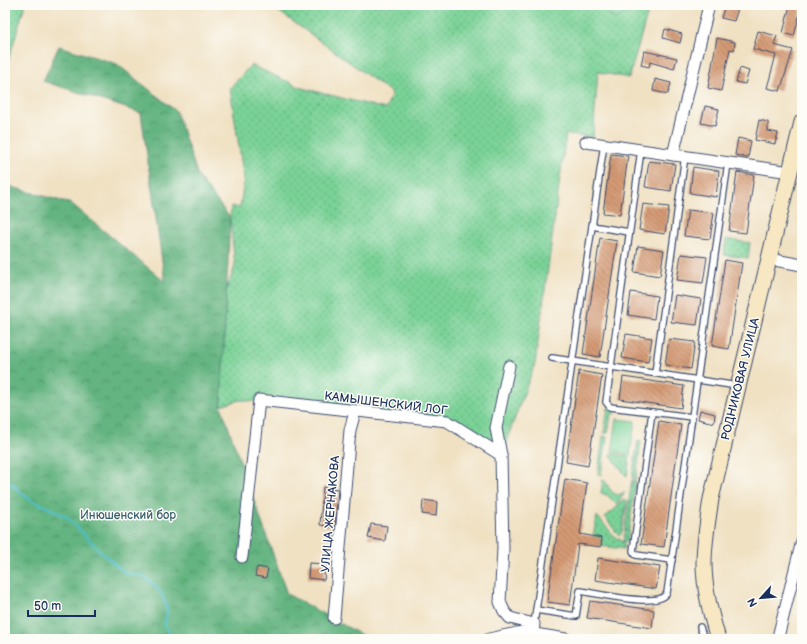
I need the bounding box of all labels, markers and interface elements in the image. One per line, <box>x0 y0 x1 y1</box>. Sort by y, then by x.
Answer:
street label: РОДНИКОВАЯ УЛИЦА <box>718 316 763 442</box>
street label: КАМЫШЕНСКИЙ ЛОГ <box>324 389 449 419</box>
street label: УЛИЦА ЖЕРНАКОВА <box>318 454 343 573</box>
park label: Инюшенский бор <box>80 508 176 523</box>
north arrow <box>741 578 781 618</box>
scale bar <box>28 592 95 618</box>
text: N <box>745 596 760 609</box>
text: 50 m <box>34 599 61 614</box>

